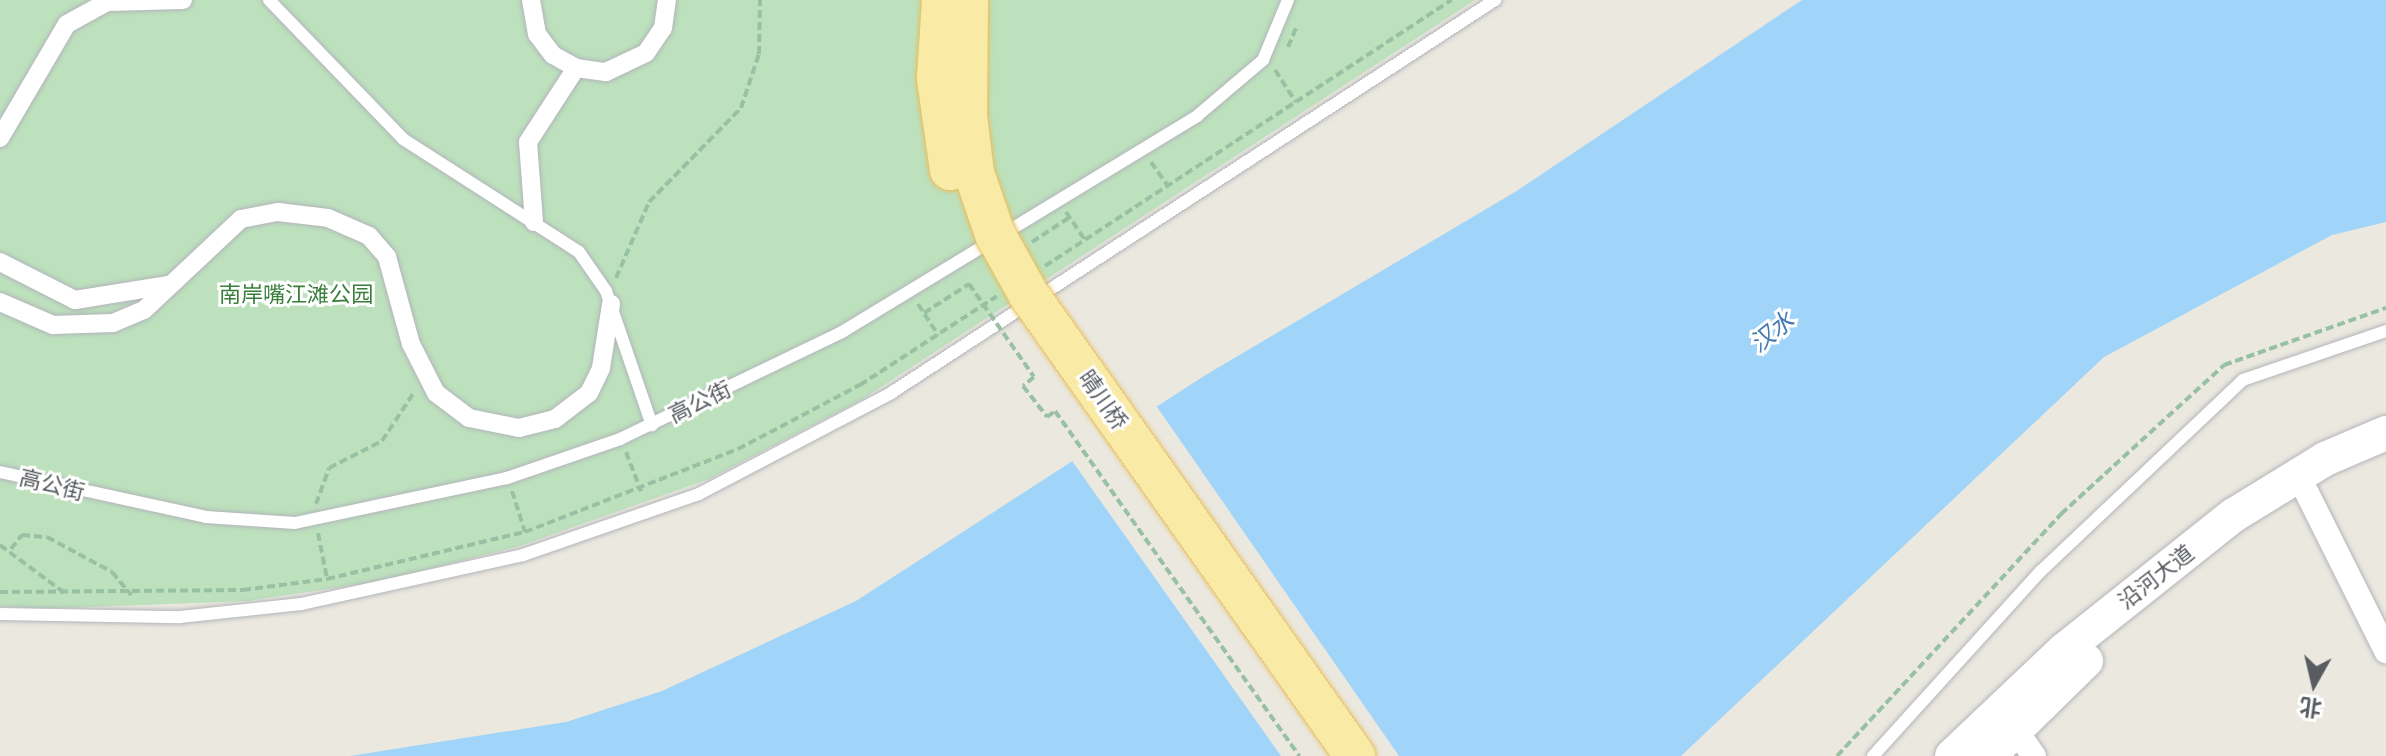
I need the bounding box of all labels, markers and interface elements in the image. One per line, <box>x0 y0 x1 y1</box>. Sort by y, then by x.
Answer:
park label: 南岸嘴江滩公园 <box>219 282 373 308</box>
water label: 汉水 <box>1744 306 1800 358</box>
street label: 晴川桥 <box>1073 365 1133 435</box>
street label: 高公街 <box>665 376 735 428</box>
street label: 高公街 <box>17 464 87 506</box>
street label: 沿河大道 <box>2113 540 2199 614</box>
north arrow <box>2274 644 2354 724</box>
text: 北 <box>2298 693 2323 722</box>

